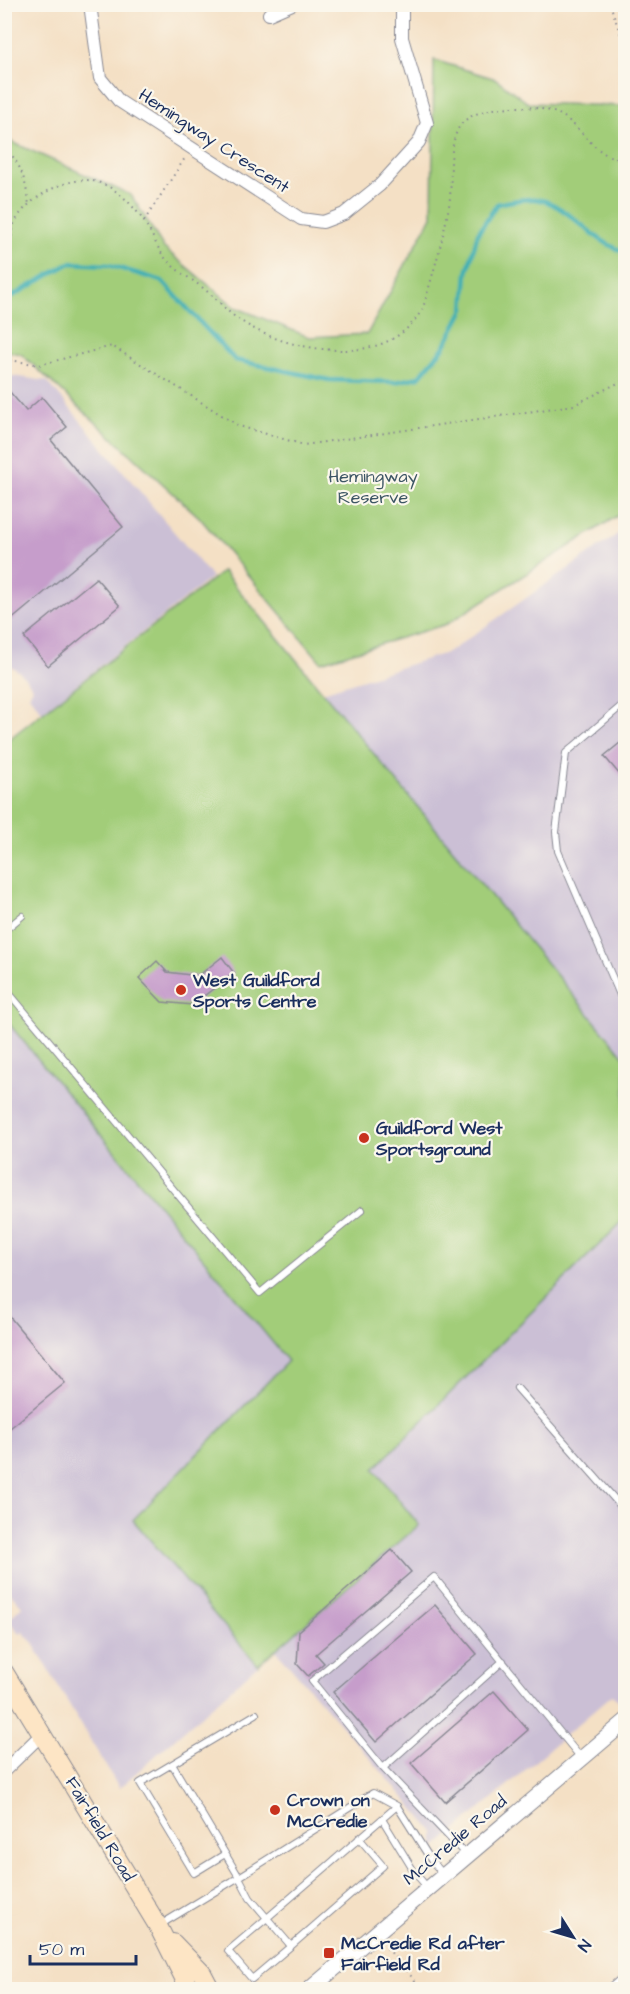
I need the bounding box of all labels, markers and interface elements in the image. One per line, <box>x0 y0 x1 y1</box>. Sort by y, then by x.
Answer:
street label: Hemingway Crescent <box>133 83 295 200</box>
park label: Hemingway Reserve <box>328 464 418 510</box>
place label: West Guildford Sports Centre <box>192 968 320 1014</box>
marker: West Guildford Sports Centre <box>174 983 188 997</box>
place label: Guildford West Sportsground <box>375 1116 503 1163</box>
marker: Guildford West Sportsground <box>357 1131 371 1145</box>
street label: Fairfield Road <box>59 1772 141 1886</box>
place label: Crown on McCredie <box>287 1788 370 1834</box>
street label: McCredie Road <box>398 1789 512 1891</box>
marker: Crown on McCredie <box>268 1803 282 1817</box>
north arrow <box>543 1907 603 1967</box>
scale bar <box>30 1928 136 1966</box>
place label: McCredie Rd after Fairfield Rd <box>341 1931 505 1977</box>
text: N <box>572 1935 596 1956</box>
text: 50 m <box>39 1937 84 1962</box>
marker: McCredie Rd after Fairfield Rd <box>322 1946 336 1960</box>

